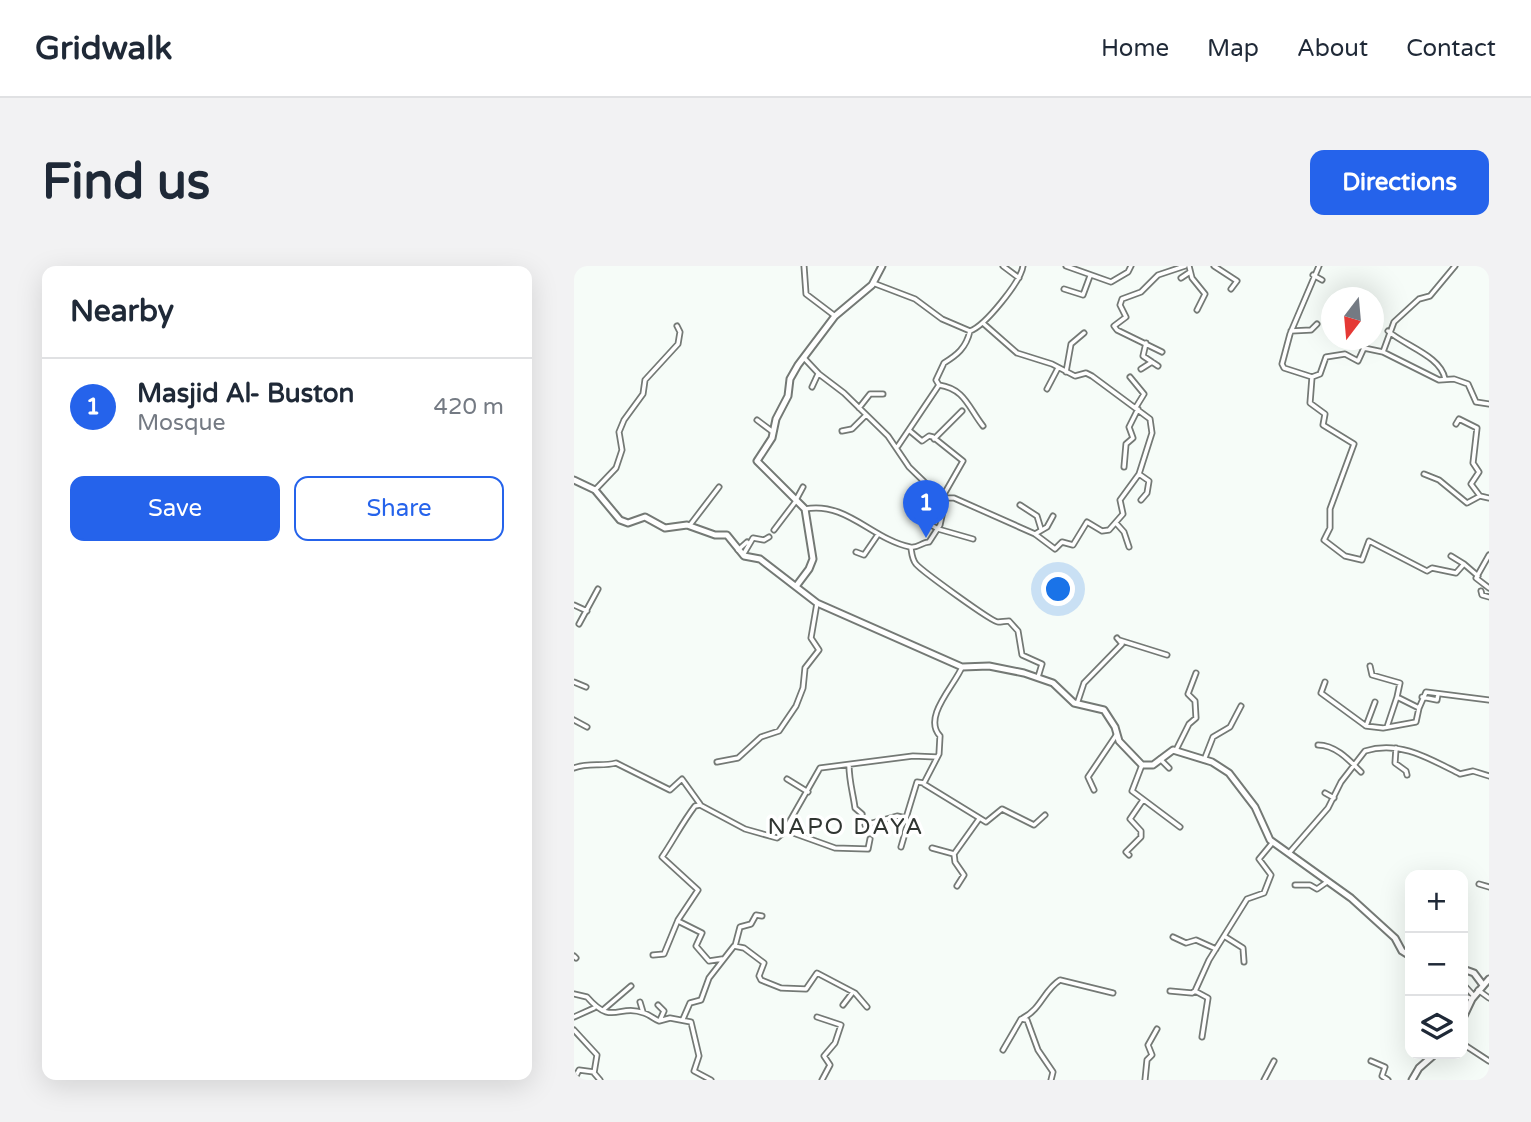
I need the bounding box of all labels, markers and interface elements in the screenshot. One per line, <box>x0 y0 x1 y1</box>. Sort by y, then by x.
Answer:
text: Gridwalk <box>35 29 172 68</box>
text: Home <box>1101 34 1169 63</box>
text: Map <box>1207 34 1259 63</box>
text: About <box>1297 34 1368 63</box>
text: Contact <box>1406 34 1496 63</box>
button: Directions <box>1310 150 1489 215</box>
text: Find us <box>42 153 210 212</box>
north arrow <box>1321 287 1384 350</box>
text: Nearby <box>70 293 174 330</box>
text: Masjid Al- Buston <box>137 378 354 409</box>
text: 1 <box>86 393 100 421</box>
text: 420 m <box>434 393 504 421</box>
text: Mosque <box>137 409 225 437</box>
button: Save <box>70 476 280 541</box>
button: Share <box>294 476 504 541</box>
pin: 1 <box>903 480 949 538</box>
your location <box>1041 572 1075 606</box>
district label: NAPO DAYA <box>768 813 924 841</box>
map controls <box>1405 870 1468 1059</box>
button: + <box>1405 870 1468 933</box>
button: − <box>1405 933 1468 996</box>
button: layers <box>1405 996 1468 1059</box>

